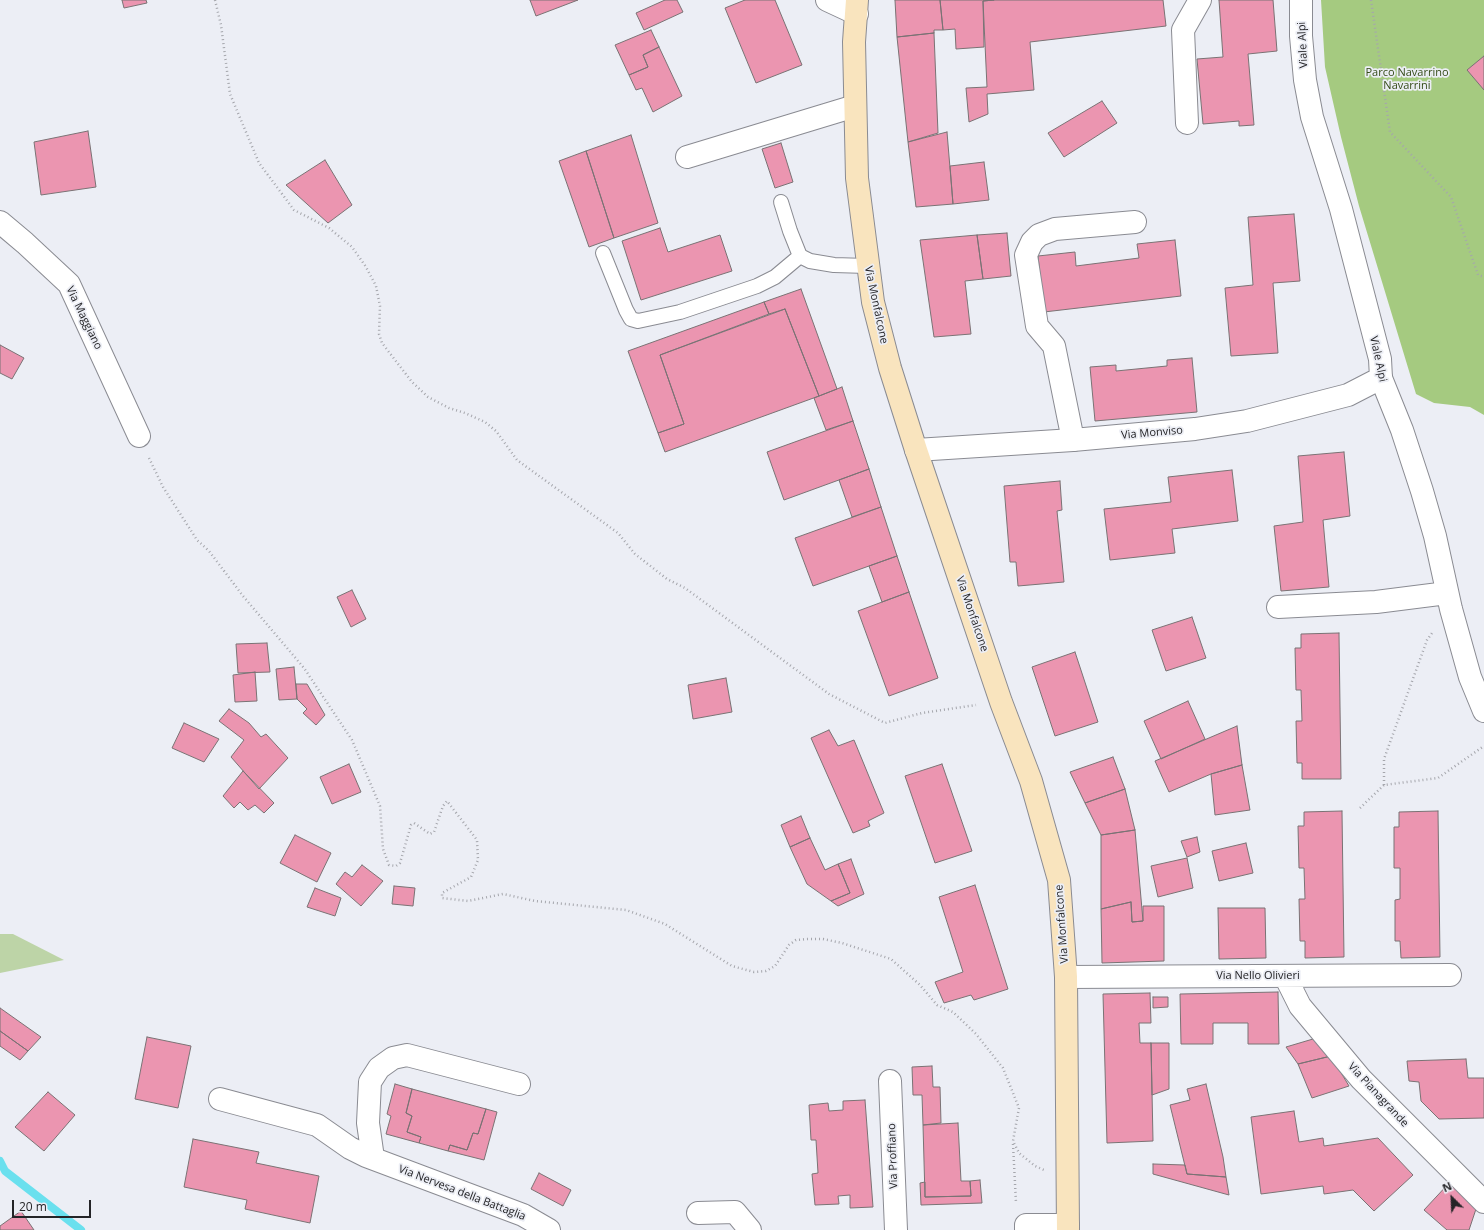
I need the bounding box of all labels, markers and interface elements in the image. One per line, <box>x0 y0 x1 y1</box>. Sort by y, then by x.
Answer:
street label: Viale Alpi <box>1295 21 1311 69</box>
park label: Parco Navarrino Navarrini <box>1365 66 1449 92</box>
street label: Via Monfalcone <box>861 265 891 345</box>
street label: Via Maggiano <box>63 284 105 352</box>
street label: Viale Alpi <box>1367 335 1389 383</box>
street label: Via Monviso <box>1121 424 1183 442</box>
street label: Via Monfalcone <box>953 575 991 653</box>
street label: Via Monfalcone <box>1053 884 1071 964</box>
street label: Via Nello Olivieri <box>1216 969 1300 983</box>
street label: Via Pianagrande <box>1345 1060 1411 1130</box>
street label: Via Proffiano <box>885 1123 901 1189</box>
street label: Via Nervesa della Battaglia <box>396 1163 528 1223</box>
north arrow <box>1432 1178 1472 1218</box>
text: N <box>1440 1178 1454 1195</box>
scale bar <box>14 1192 93 1218</box>
text: 20 m <box>19 1198 47 1215</box>

